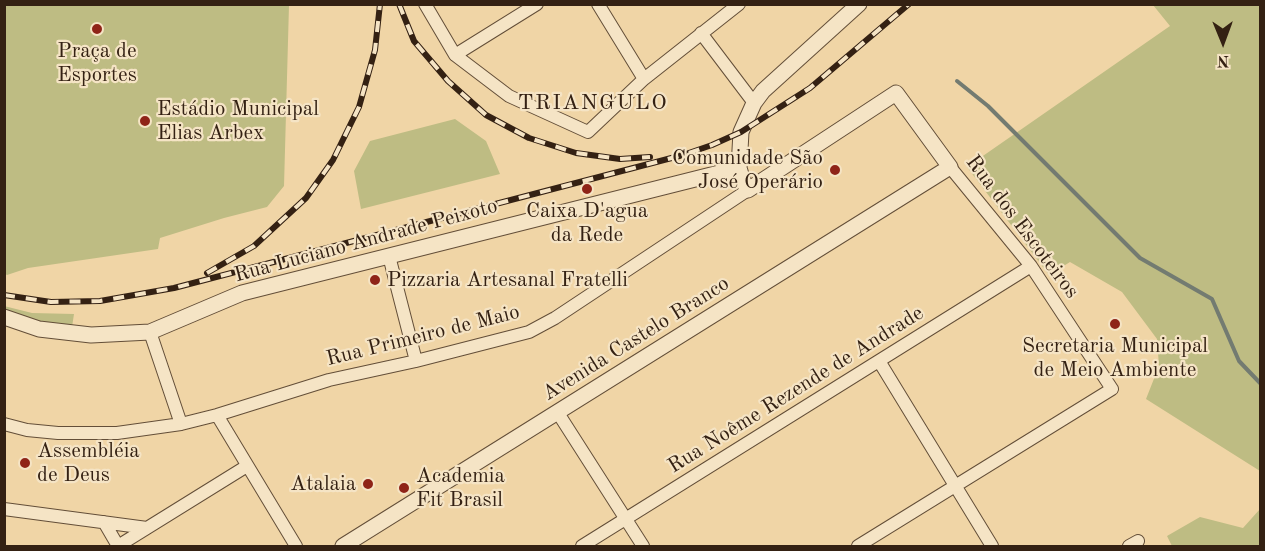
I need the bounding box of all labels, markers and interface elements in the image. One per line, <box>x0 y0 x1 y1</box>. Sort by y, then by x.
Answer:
north arrow <box>1193 12 1253 72</box>
marker: Praça de Esportes <box>90 22 104 36</box>
place label: Praça de Esportes <box>57 38 137 88</box>
text: N <box>1217 52 1230 68</box>
district label: TRIANGULO <box>518 90 668 116</box>
place label: Estádio Municipal Elias Arbex <box>157 96 319 146</box>
marker: Estádio Municipal Elias Arbex <box>138 114 152 128</box>
place label: Comunidade São José Operário <box>672 145 823 195</box>
street label: Rua dos Escoteiros <box>960 150 1084 304</box>
marker: Comunidade São José Operário <box>828 163 842 177</box>
marker: Caixa D'agua da Rede <box>580 182 594 196</box>
street label: Rua Luciano Andrade Peixoto <box>232 194 500 288</box>
place label: Caixa D'agua da Rede <box>526 198 648 248</box>
place label: Pizzaria Artesanal Fratelli <box>387 267 628 293</box>
street label: Avenida Castelo Branco <box>538 271 734 407</box>
marker: Pizzaria Artesanal Fratelli <box>368 273 382 287</box>
street label: Rua Primeiro de Maio <box>324 300 522 372</box>
street label: Rua Noême Rezende de Andrade <box>663 301 929 479</box>
marker: Secretaria Municipal de Meio Ambiente <box>1108 317 1122 331</box>
place label: Secretaria Municipal de Meio Ambiente <box>1022 333 1208 383</box>
place label: Assembléia de Deus <box>37 438 140 488</box>
marker: Assembléia de Deus <box>18 456 32 470</box>
place label: Academia Fit Brasil <box>416 463 505 513</box>
place label: Atalaia <box>290 471 356 497</box>
marker: Atalaia <box>361 477 375 491</box>
marker: Academia Fit Brasil <box>397 481 411 495</box>

